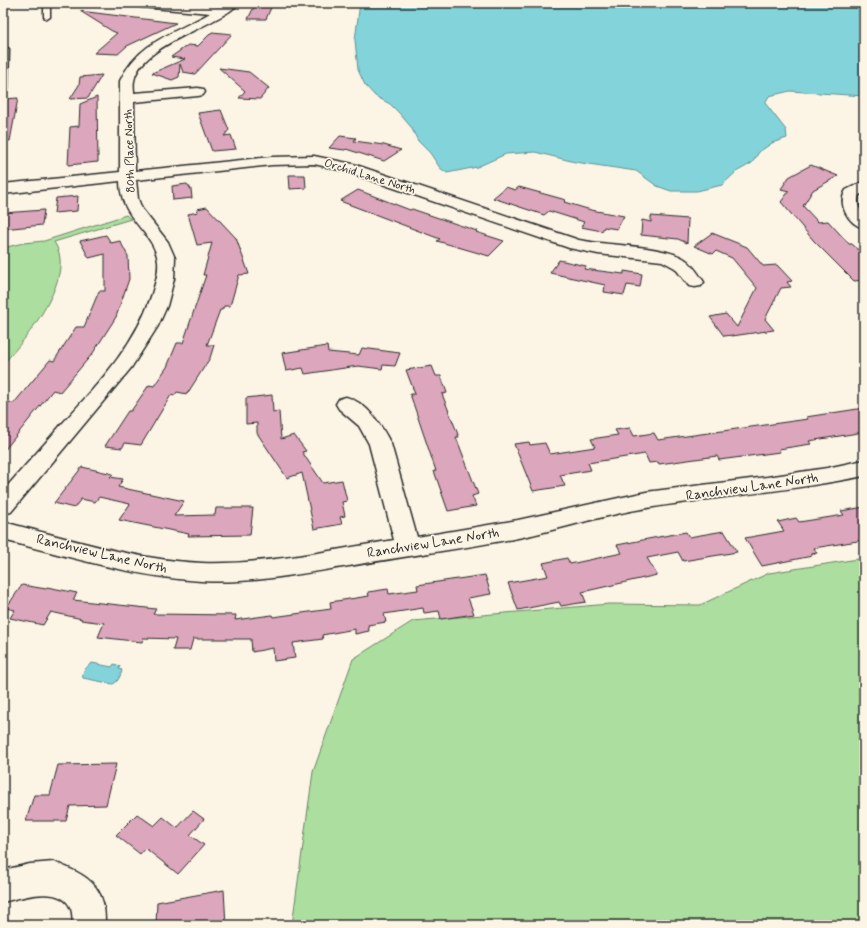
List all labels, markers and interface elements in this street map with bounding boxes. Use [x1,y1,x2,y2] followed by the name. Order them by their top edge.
[121,109,139,193] street label: 80th Place North
[322,155,417,198] street label: Orchid Lane North
[685,469,820,505] street label: Ranchview Lane North
[366,524,501,562] street label: Ranchview Lane North
[35,530,169,578] street label: Ranchview Lane North

